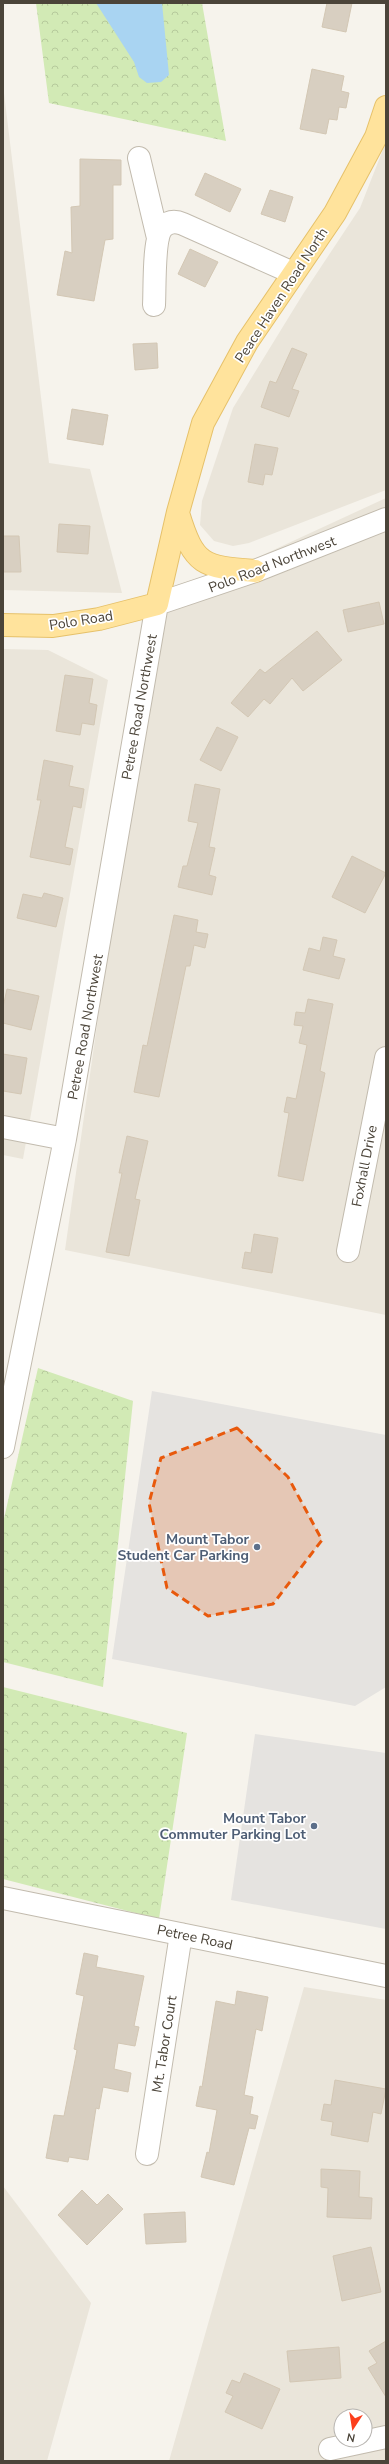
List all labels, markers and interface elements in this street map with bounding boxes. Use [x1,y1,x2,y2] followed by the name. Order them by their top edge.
[231,224,332,366] street label: Peace Haven Road North
[206,531,339,598] street label: Polo Road Northwest
[48,606,114,635] street label: Polo Road
[117,633,162,781] street label: Petree Road Northwest
[63,953,108,1101] street label: Petree Road Northwest
[347,1124,382,1209] street label: Foxhall Drive
[118,1530,250,1565] place label: Mount Tabor Student Car Parking
[252,1542,262,1552] marker: Mount Tabor Student Car Parking
[159,1809,307,1844] place label: Mount Tabor Commuter Parking Lot
[309,1821,319,1831] marker: Mount Tabor Commuter Parking Lot
[155,1920,234,1955] street label: Petree Road
[147,1994,182,2094] street label: Mt. Tabor Court
[333,2408,373,2448] north arrow
[345,2429,357,2445] text: N

